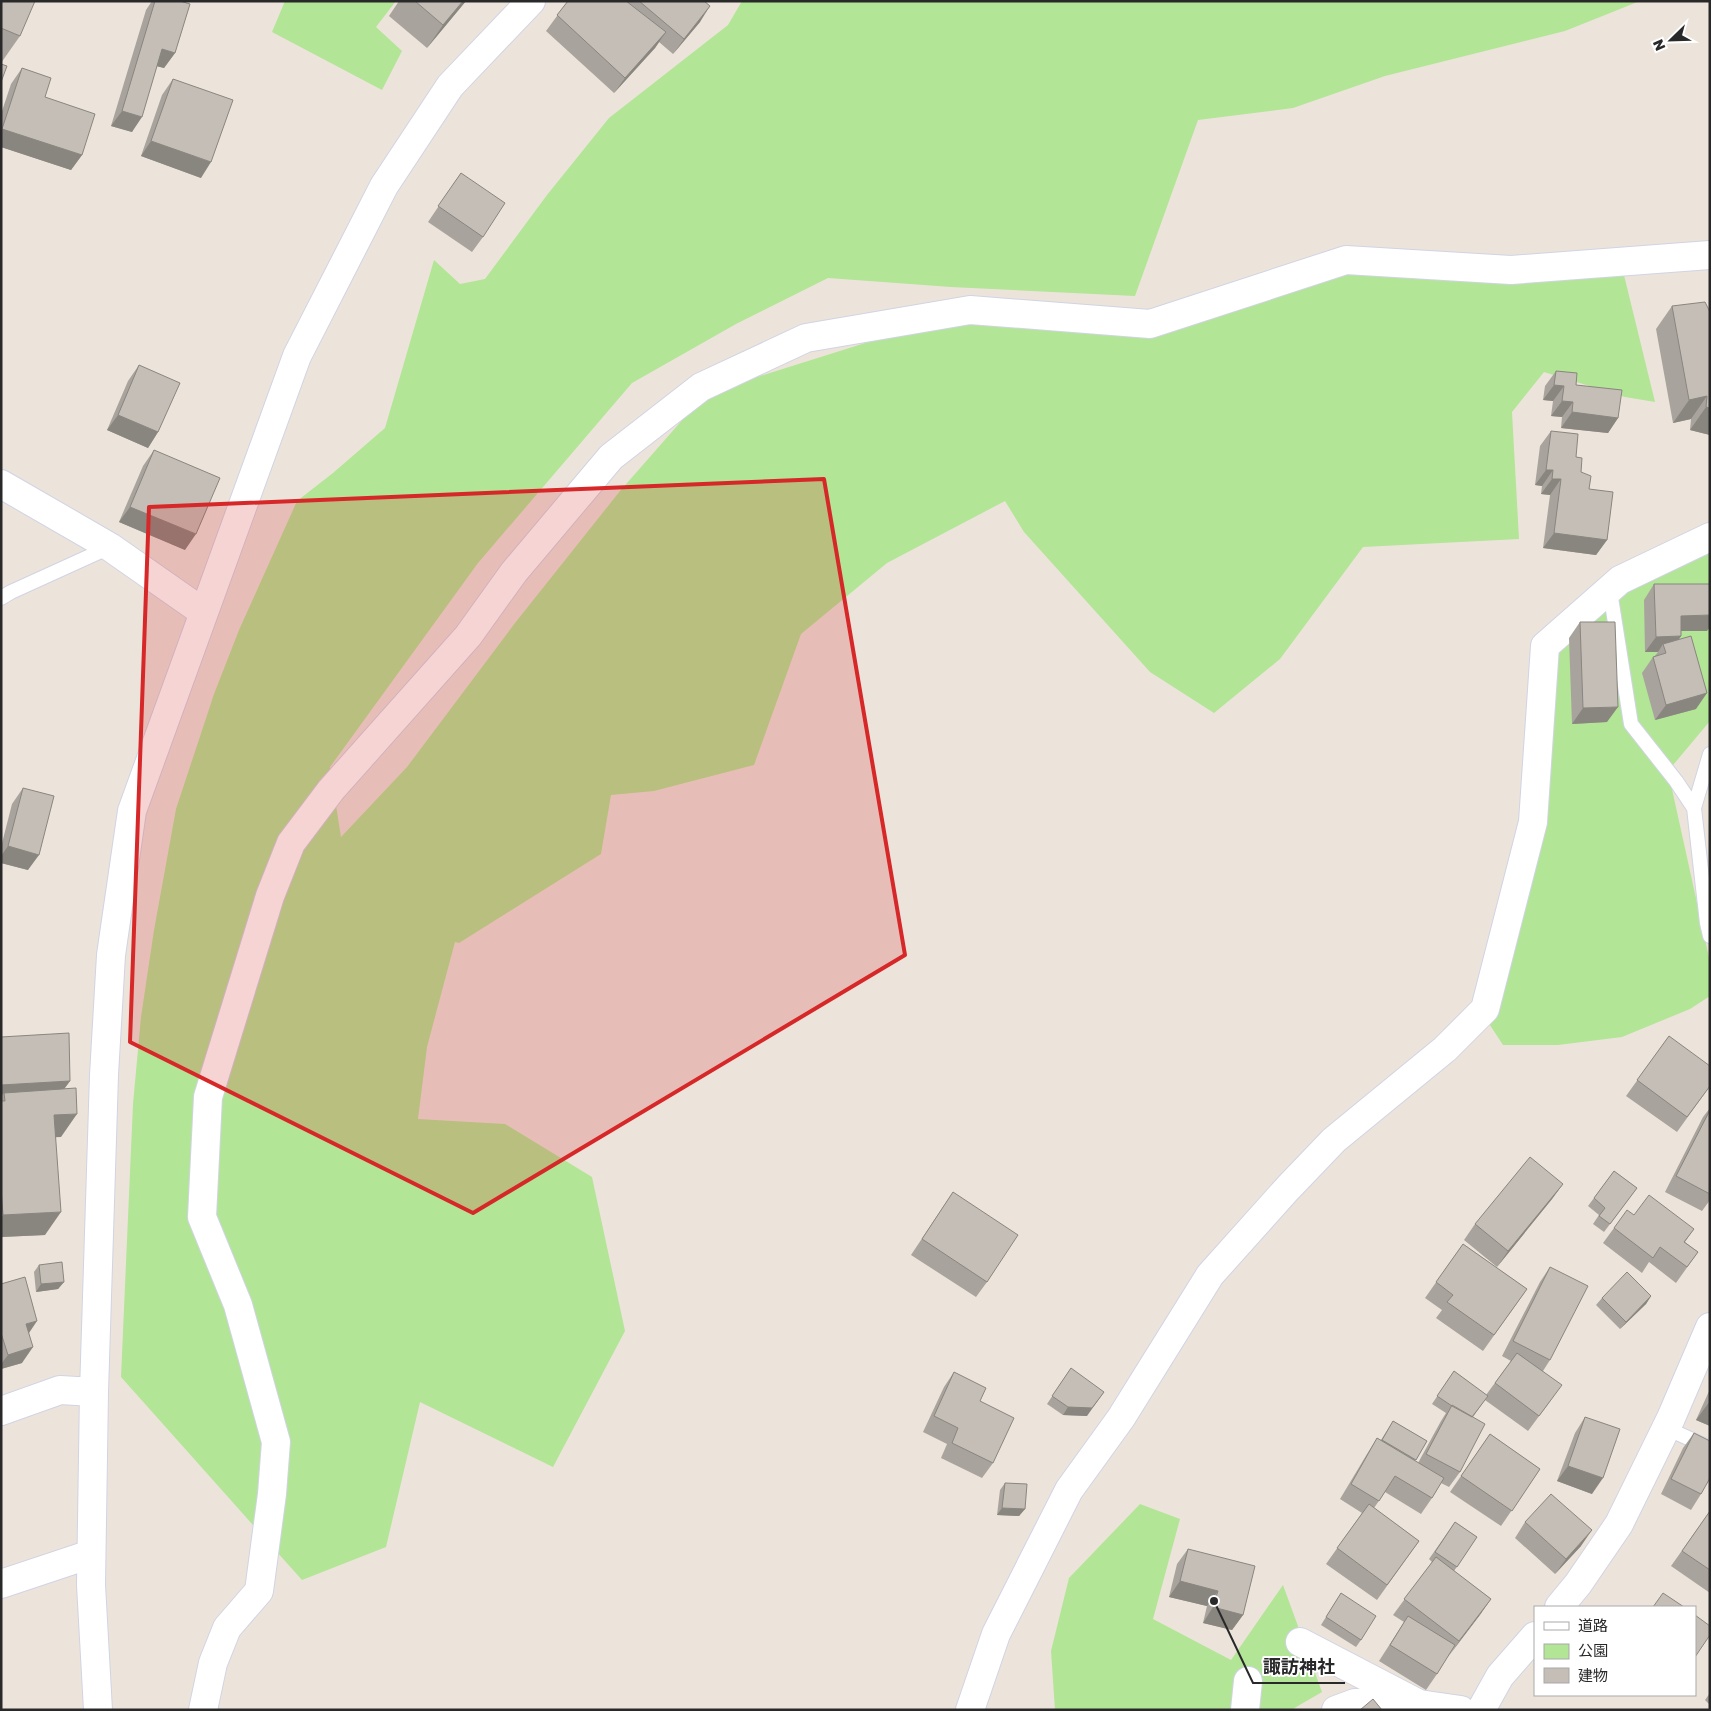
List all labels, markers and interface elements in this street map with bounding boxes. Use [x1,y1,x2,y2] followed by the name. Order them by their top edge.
[1646,15,1696,65] north arrow
[1649,37,1668,53] text: N
[1534,1606,1696,1696] legend
[1578,1616,1608,1634] text: 道路
[1578,1641,1608,1659] text: 公園
[1253,1650,1345,1683] callout: 諏訪神社
[1263,1655,1335,1677] text: 諏訪神社
[1578,1666,1608,1684] text: 建物

